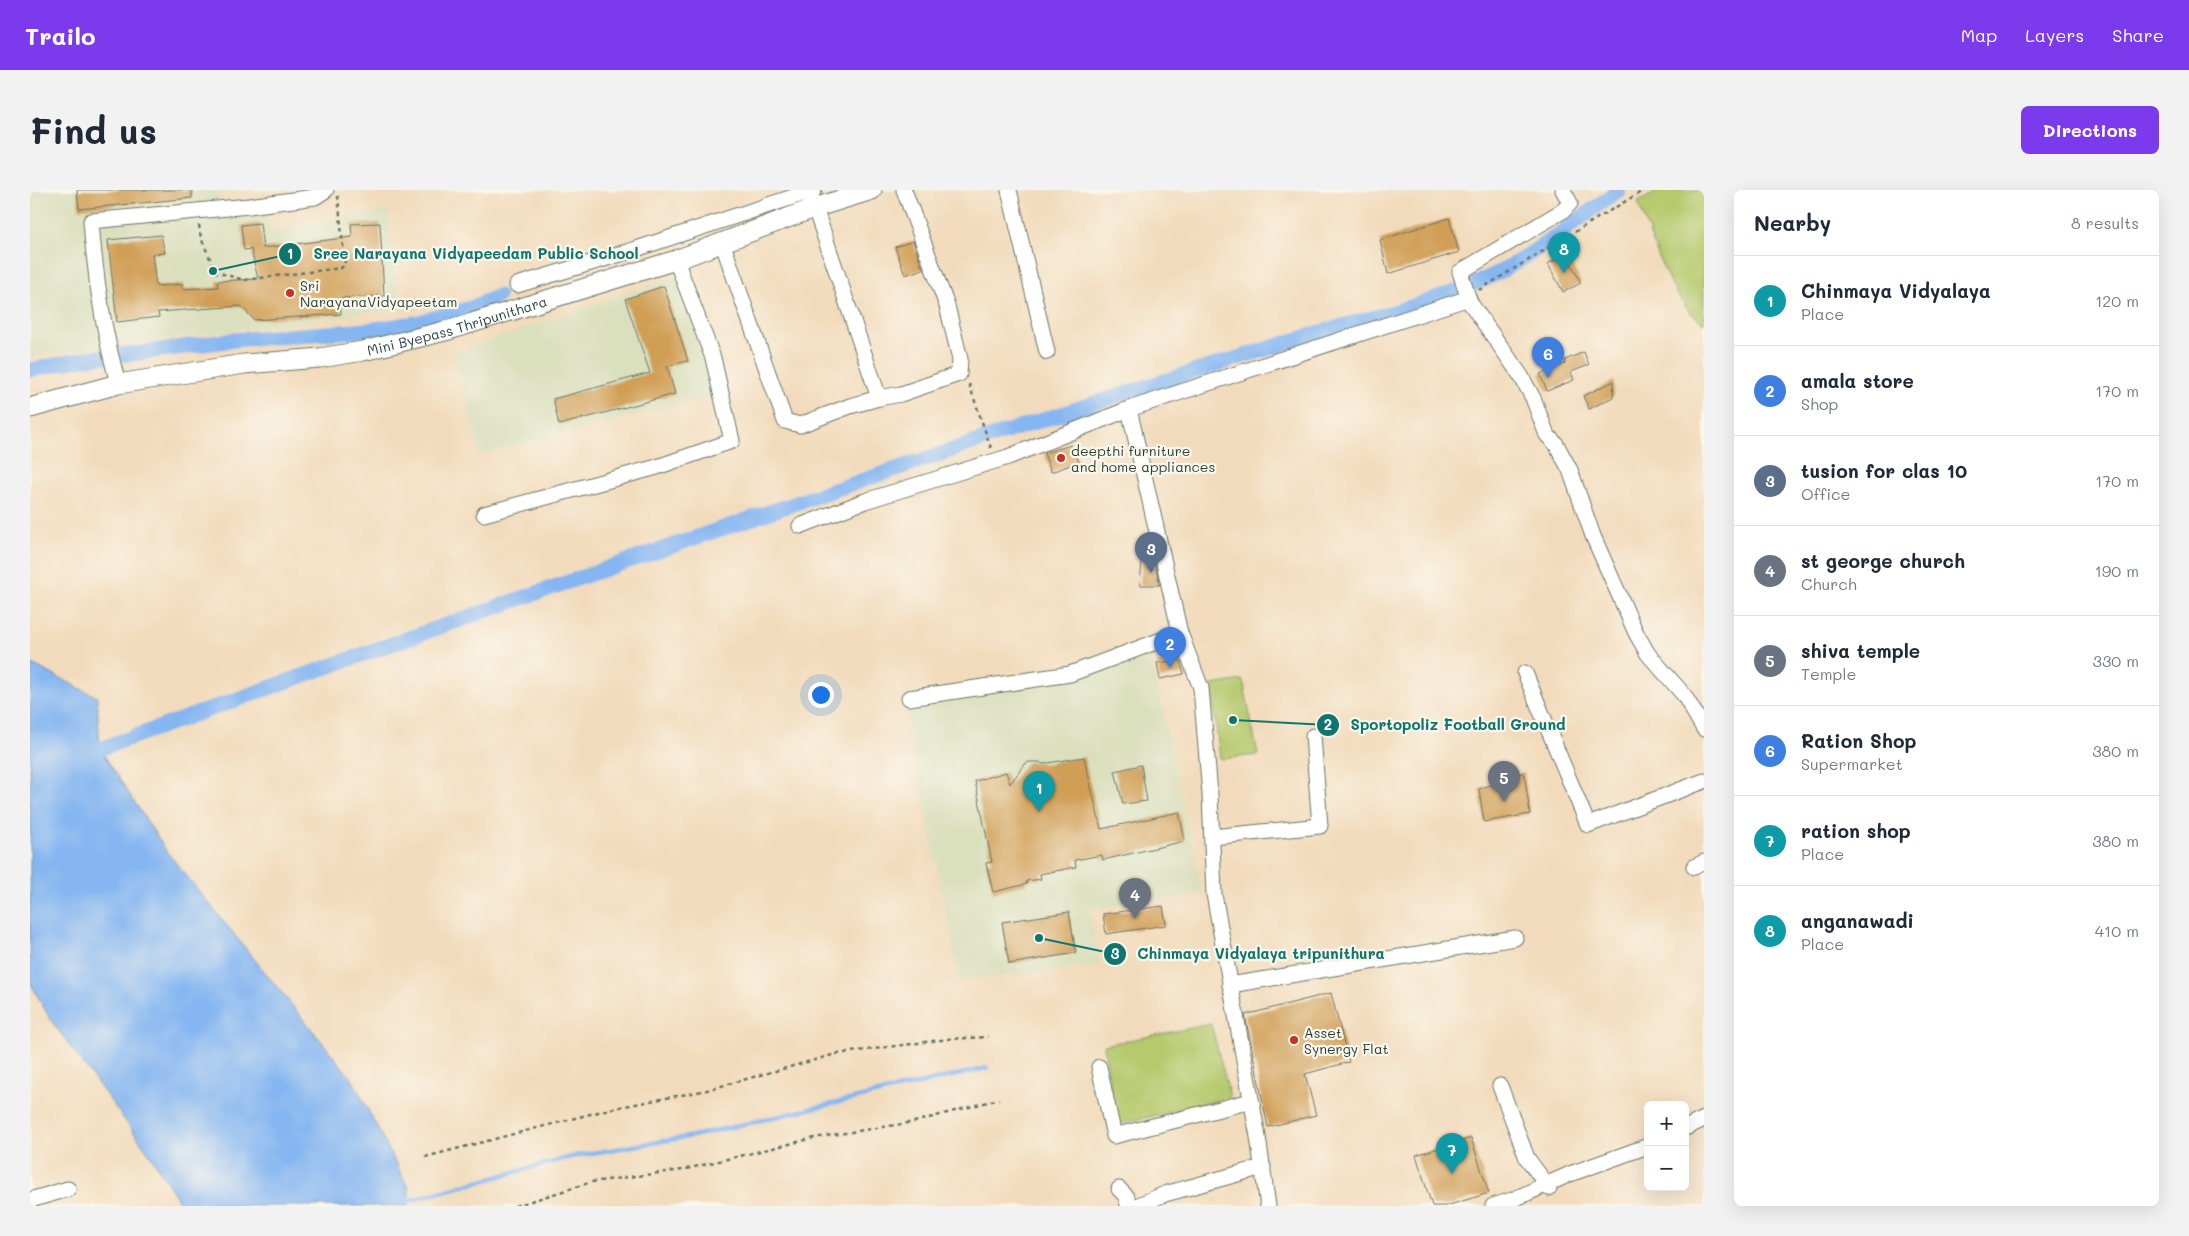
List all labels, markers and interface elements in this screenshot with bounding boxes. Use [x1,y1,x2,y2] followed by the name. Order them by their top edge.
[25,20,96,51] text: Trailo
[1961,23,1997,47] text: Map
[2025,23,2084,47] text: Layers
[2112,23,2164,47] text: Share
[2021,106,2159,154] button: Directions
[30,107,157,153] text: Find us
[1754,209,1831,236] text: Nearby
[2071,212,2139,233] text: 8 results
[1548,232,1580,273] pin: 8
[278,239,648,269] callout: Sree Narayana Vidyapeedam Public School
[287,243,293,263] text: 1
[313,243,639,263] text: Sree Narayana Vidyapeedam Public School
[300,276,458,311] place label: Sri NarayanaVidyapeetam
[1801,278,1991,303] text: Chinmaya Vidyalaya
[284,287,296,299] marker: Sri NarayanaVidyapeetam
[1766,290,1774,311] text: 1
[2095,290,2139,311] text: 120 m
[365,291,549,359] street label: Mini Byepass Thripunithara
[1801,303,1844,324] text: Place
[1532,337,1564,378] pin: 6
[1801,368,1914,393] text: amala store
[1766,380,1774,401] text: 2
[2095,380,2139,401] text: 170 m
[1801,393,1838,414] text: Shop
[1071,441,1215,476] place label: deepthi furniture and home appliances
[1055,452,1067,464] marker: deepthi furniture and home appliances
[1801,458,1967,483] text: tusion for clas 10
[1765,470,1775,491] text: 3
[2095,470,2139,491] text: 170 m
[1801,483,1850,504] text: Office
[1135,532,1167,573] pin: 3
[1801,548,1965,573] text: st george church
[1765,560,1775,581] text: 4
[2095,560,2139,581] text: 190 m
[1801,573,1857,594] text: Church
[1154,627,1186,668] pin: 2
[1801,638,1920,663] text: shiva temple
[1765,650,1775,671] text: 5
[2093,650,2139,671] text: 330 m
[1801,663,1856,684] text: Temple
[808,682,834,708] your location
[1316,710,1576,740] callout: Sportopoliz Football Ground
[1324,714,1332,734] text: 2
[1351,714,1566,734] text: Sportopoliz Football Ground
[1801,728,1916,753] text: Ration Shop
[1765,740,1775,761] text: 6
[2092,740,2139,761] text: 380 m
[1801,753,1903,774] text: Supermarket
[1488,761,1520,802] pin: 5
[1023,771,1055,812] pin: 1
[1801,818,1911,843] text: ration shop
[1766,830,1774,851] text: 7
[2092,830,2139,851] text: 380 m
[1801,843,1844,864] text: Place
[1119,878,1151,919] pin: 4
[1801,908,1914,933] text: anganawadi
[1765,920,1775,941] text: 8
[2095,920,2139,941] text: 410 m
[1801,933,1844,954] text: Place
[1102,939,1395,969] callout: Chinmaya Vidyalaya tripunithura
[1110,943,1120,963] text: 3
[1137,943,1385,963] text: Chinmaya Vidyalaya tripunithura
[1304,1023,1389,1058] place label: Asset Synergy Flat
[1288,1034,1300,1046] marker: Asset Synergy Flat
[1644,1101,1689,1191] map controls
[1644,1101,1689,1146] button: +
[1436,1133,1468,1174] pin: 7
[1644,1146,1689,1191] button: −

